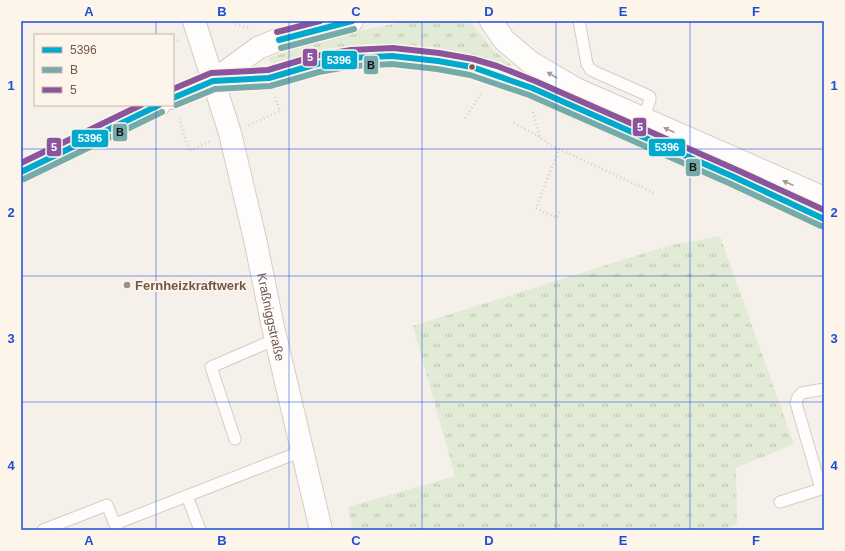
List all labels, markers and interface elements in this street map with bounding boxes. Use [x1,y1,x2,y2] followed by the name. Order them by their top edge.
[84,4,94,19] text: A
[217,4,227,19] text: B
[351,4,361,19] text: C
[484,4,494,19] text: D
[619,4,628,19] text: E
[752,4,760,19] text: F
[34,34,174,106] legend
[70,43,97,57] text: 5396
[302,48,318,67] line badge: 5
[321,50,358,70] line badge: 5396
[307,51,313,63] text: 5
[327,54,351,66] text: 5396
[363,55,379,75] line badge: B
[367,59,375,71] text: B
[467,62,477,72] unlabelled marker
[70,63,78,77] text: B
[546,71,558,78] one-way arrow
[7,78,15,93] text: 1
[830,78,838,93] text: 1
[70,83,77,97] text: 5
[632,117,647,137] line badge: 5
[637,121,643,133] text: 5
[112,123,128,142] line badge: B
[116,126,124,138] text: B
[664,127,675,133] one-way arrow
[71,129,109,148] line badge: 5396
[78,132,102,144] text: 5396
[46,137,62,157] line badge: 5
[648,138,686,157] line badge: 5396
[51,141,57,153] text: 5
[655,141,679,153] text: 5396
[685,158,701,177] line badge: B
[689,161,697,173] text: B
[782,179,794,185] one-way arrow
[7,205,15,220] text: 2
[830,205,838,220] text: 2
[255,271,288,362] street label: Kraßniggstraße
[135,278,247,293] place label: Fernheizkraftwerk
[122,280,132,290] marker: Fernheizkraftwerk
[7,331,15,346] text: 3
[830,331,838,346] text: 3
[7,458,15,473] text: 4
[830,458,838,473] text: 4
[84,533,94,548] text: A
[217,533,227,548] text: B
[351,533,361,548] text: C
[484,533,494,548] text: D
[619,533,628,548] text: E
[752,533,760,548] text: F

